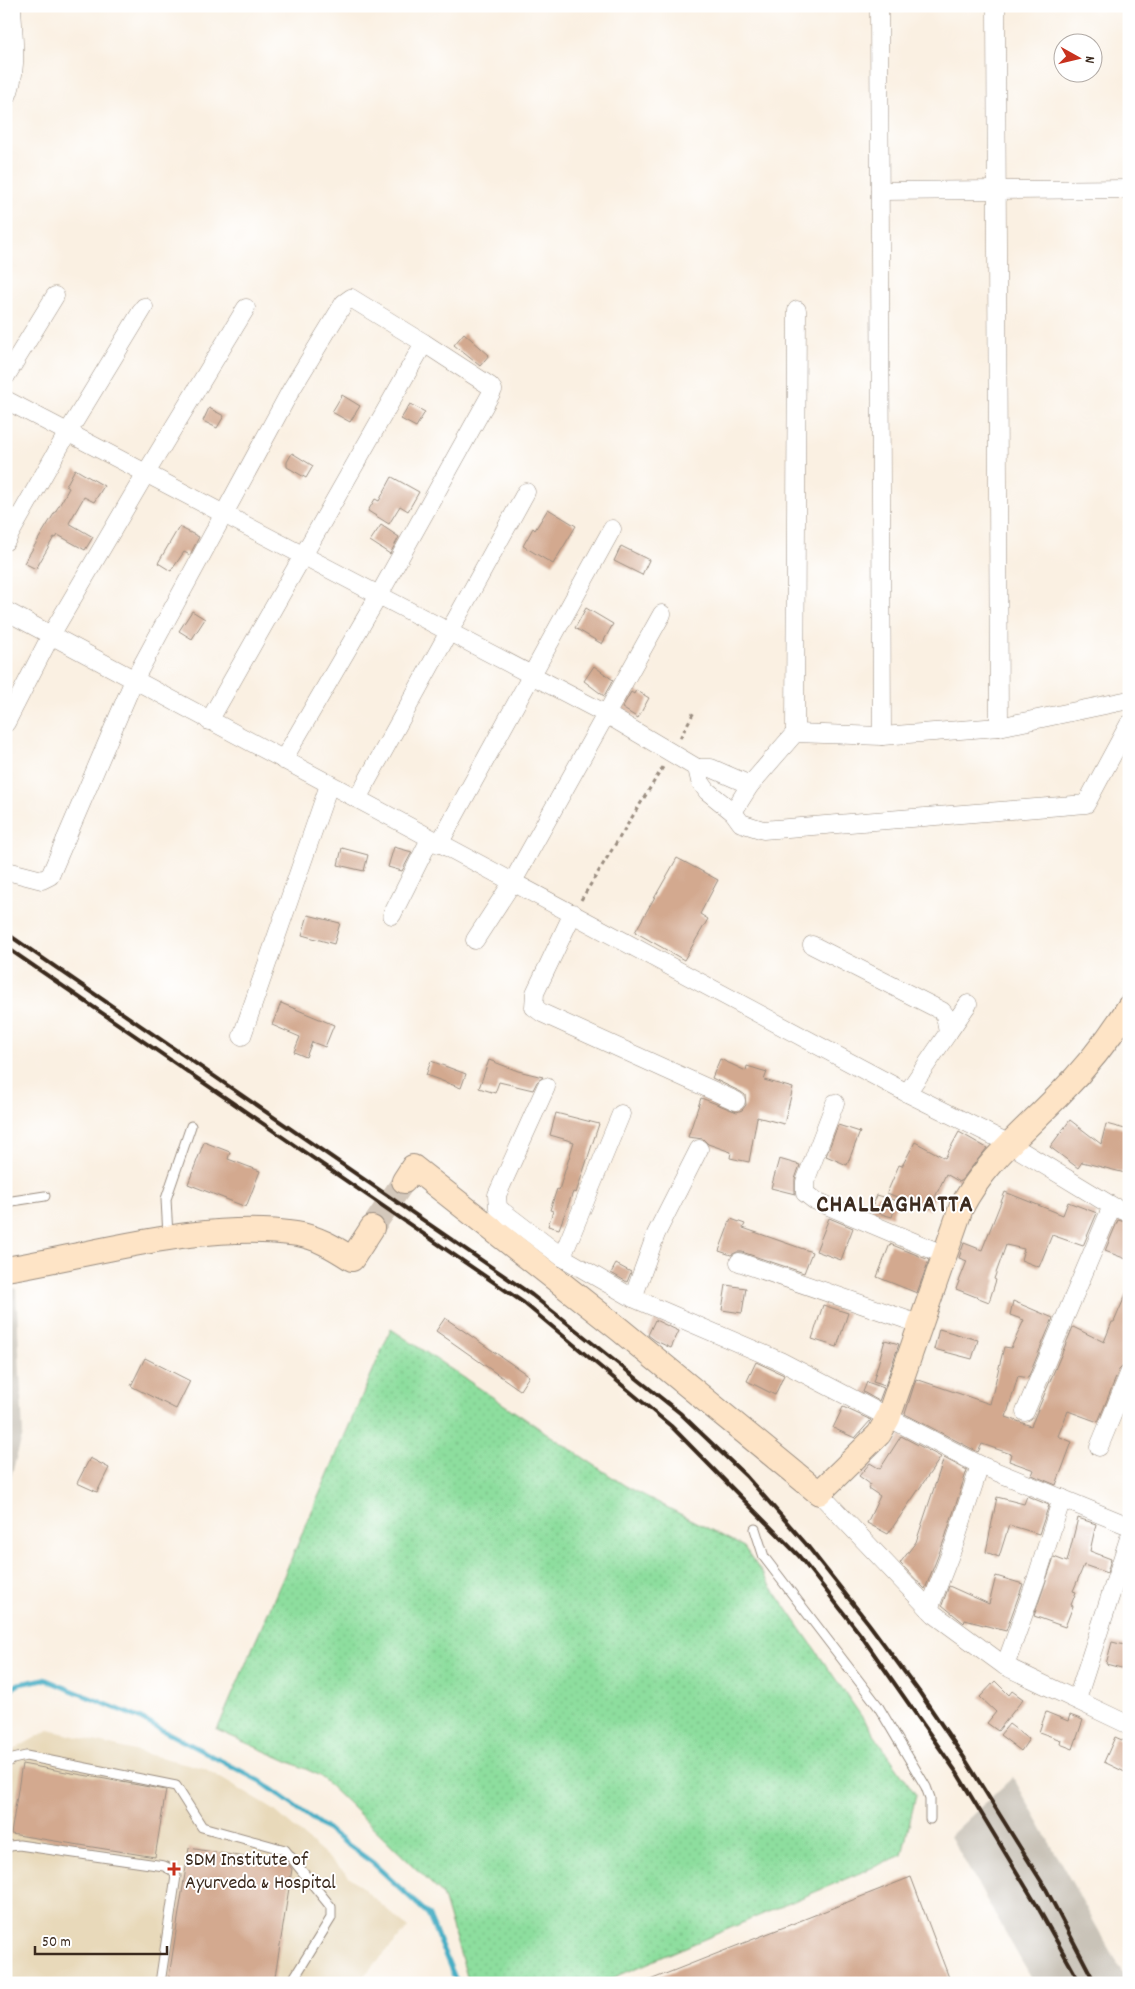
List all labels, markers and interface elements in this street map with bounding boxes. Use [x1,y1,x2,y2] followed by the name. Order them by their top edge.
[1052,32,1102,82] north arrow
[1078,55,1099,64] text: N
[816,1188,974,1224] district label: CHALLAGHATTA
[185,1847,336,1898] place label: SDM Institute of Ayurveda & Hospital
[167,1862,181,1876] marker: SDM Institute of Ayurveda & Hospital
[35,1924,168,1956] scale bar
[42,1932,71,1954] text: 50 m

